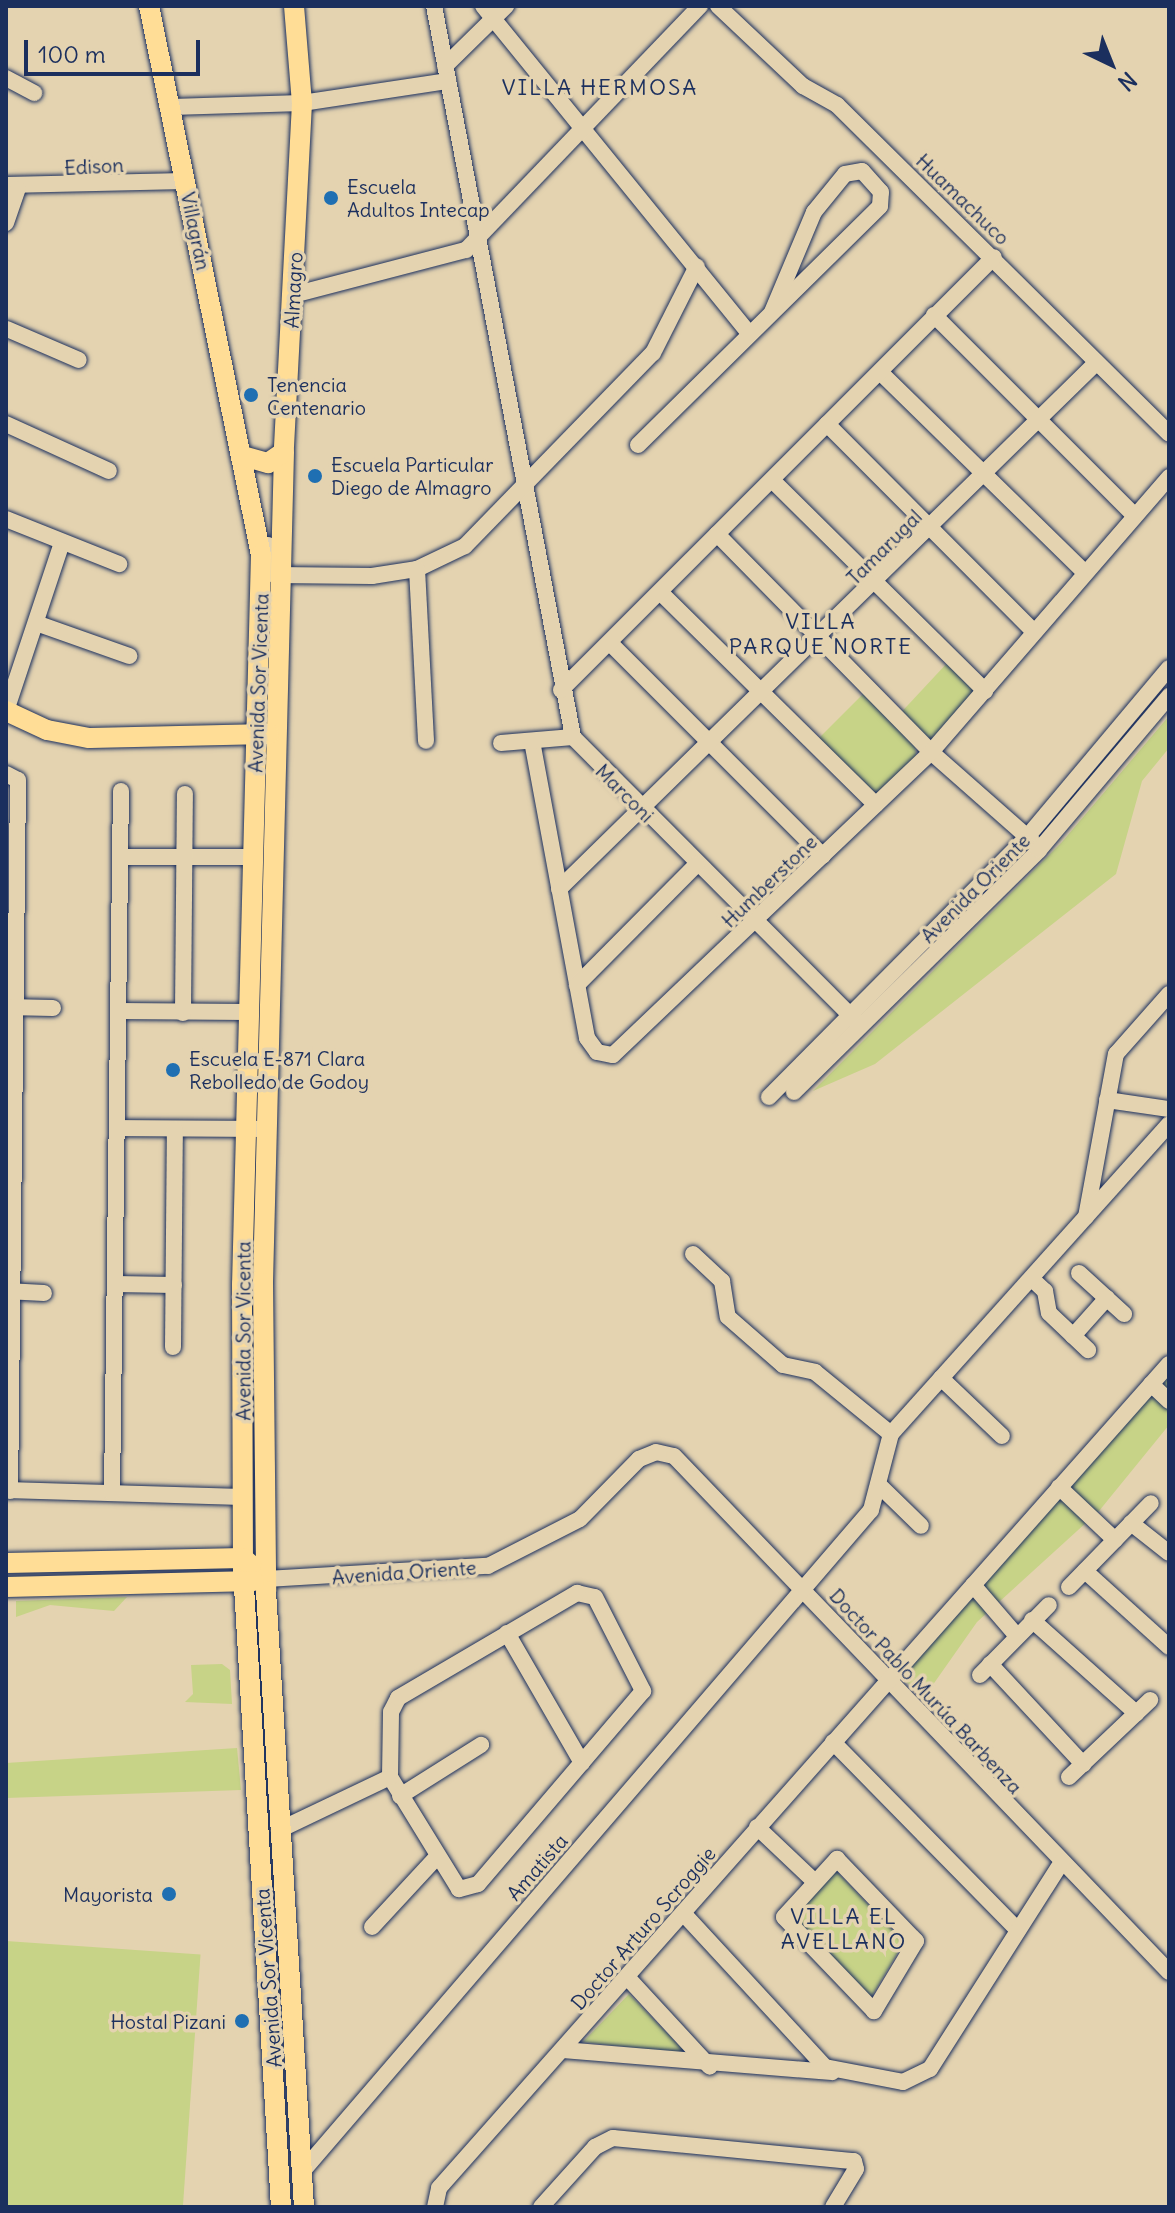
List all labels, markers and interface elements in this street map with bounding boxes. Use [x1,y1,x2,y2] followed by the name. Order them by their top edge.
[28,24,204,74] scale bar
[1071,24,1151,104] north arrow
[38,39,106,69] text: 100 m
[1112,66,1142,97] text: N
[502,75,698,101] district label: VILLA HERMOSA
[911,148,1015,250] street label: Huamachuco
[64,152,124,180] street label: Edison
[347,174,490,221] place label: Escuela Adultos Intecap
[322,189,340,207] marker: Escuela Adultos Intecap
[176,190,216,272] street label: Villagrán
[279,251,307,329] street label: Almagro
[267,372,366,419] place label: Tenencia Centenario
[242,386,260,404] marker: Tenencia Centenario
[331,452,493,499] place label: Escuela Particular Diego de Almagro
[306,467,324,485] marker: Escuela Particular Diego de Almagro
[841,504,927,590] street label: Tamarugal
[243,593,273,773] street label: Avenida Sor Vicenta
[729,608,913,660] district label: VILLA PARQUE NORTE
[591,759,659,827] street label: Marconi
[915,828,1035,948] street label: Avenida Oriente
[716,830,822,932] street label: Humberstone
[189,1046,369,1093] place label: Escuela E-871 Clara Rebolledo de Godoy
[164,1061,182,1079] marker: Escuela E-871 Clara Rebolledo de Godoy
[231,1241,255,1421] street label: Avenida Sor Vicenta
[331,1555,477,1589] street label: Avenida Oriente
[825,1583,1027,1799] street label: Doctor Pablo Murúa Barbenza
[502,1829,572,1905] street label: Amatista
[566,1842,720,2014] street label: Doctor Arturo Scroggie
[63,1882,153,1906] place label: Mayorista
[160,1885,178,1903] marker: Mayorista
[250,1888,286,2068] street label: Avenida Sor Vicenta
[781,1903,907,1954] district label: VILLA EL AVELLANO
[111,2009,226,2033] place label: Hostal Pizani
[233,2012,251,2030] marker: Hostal Pizani

